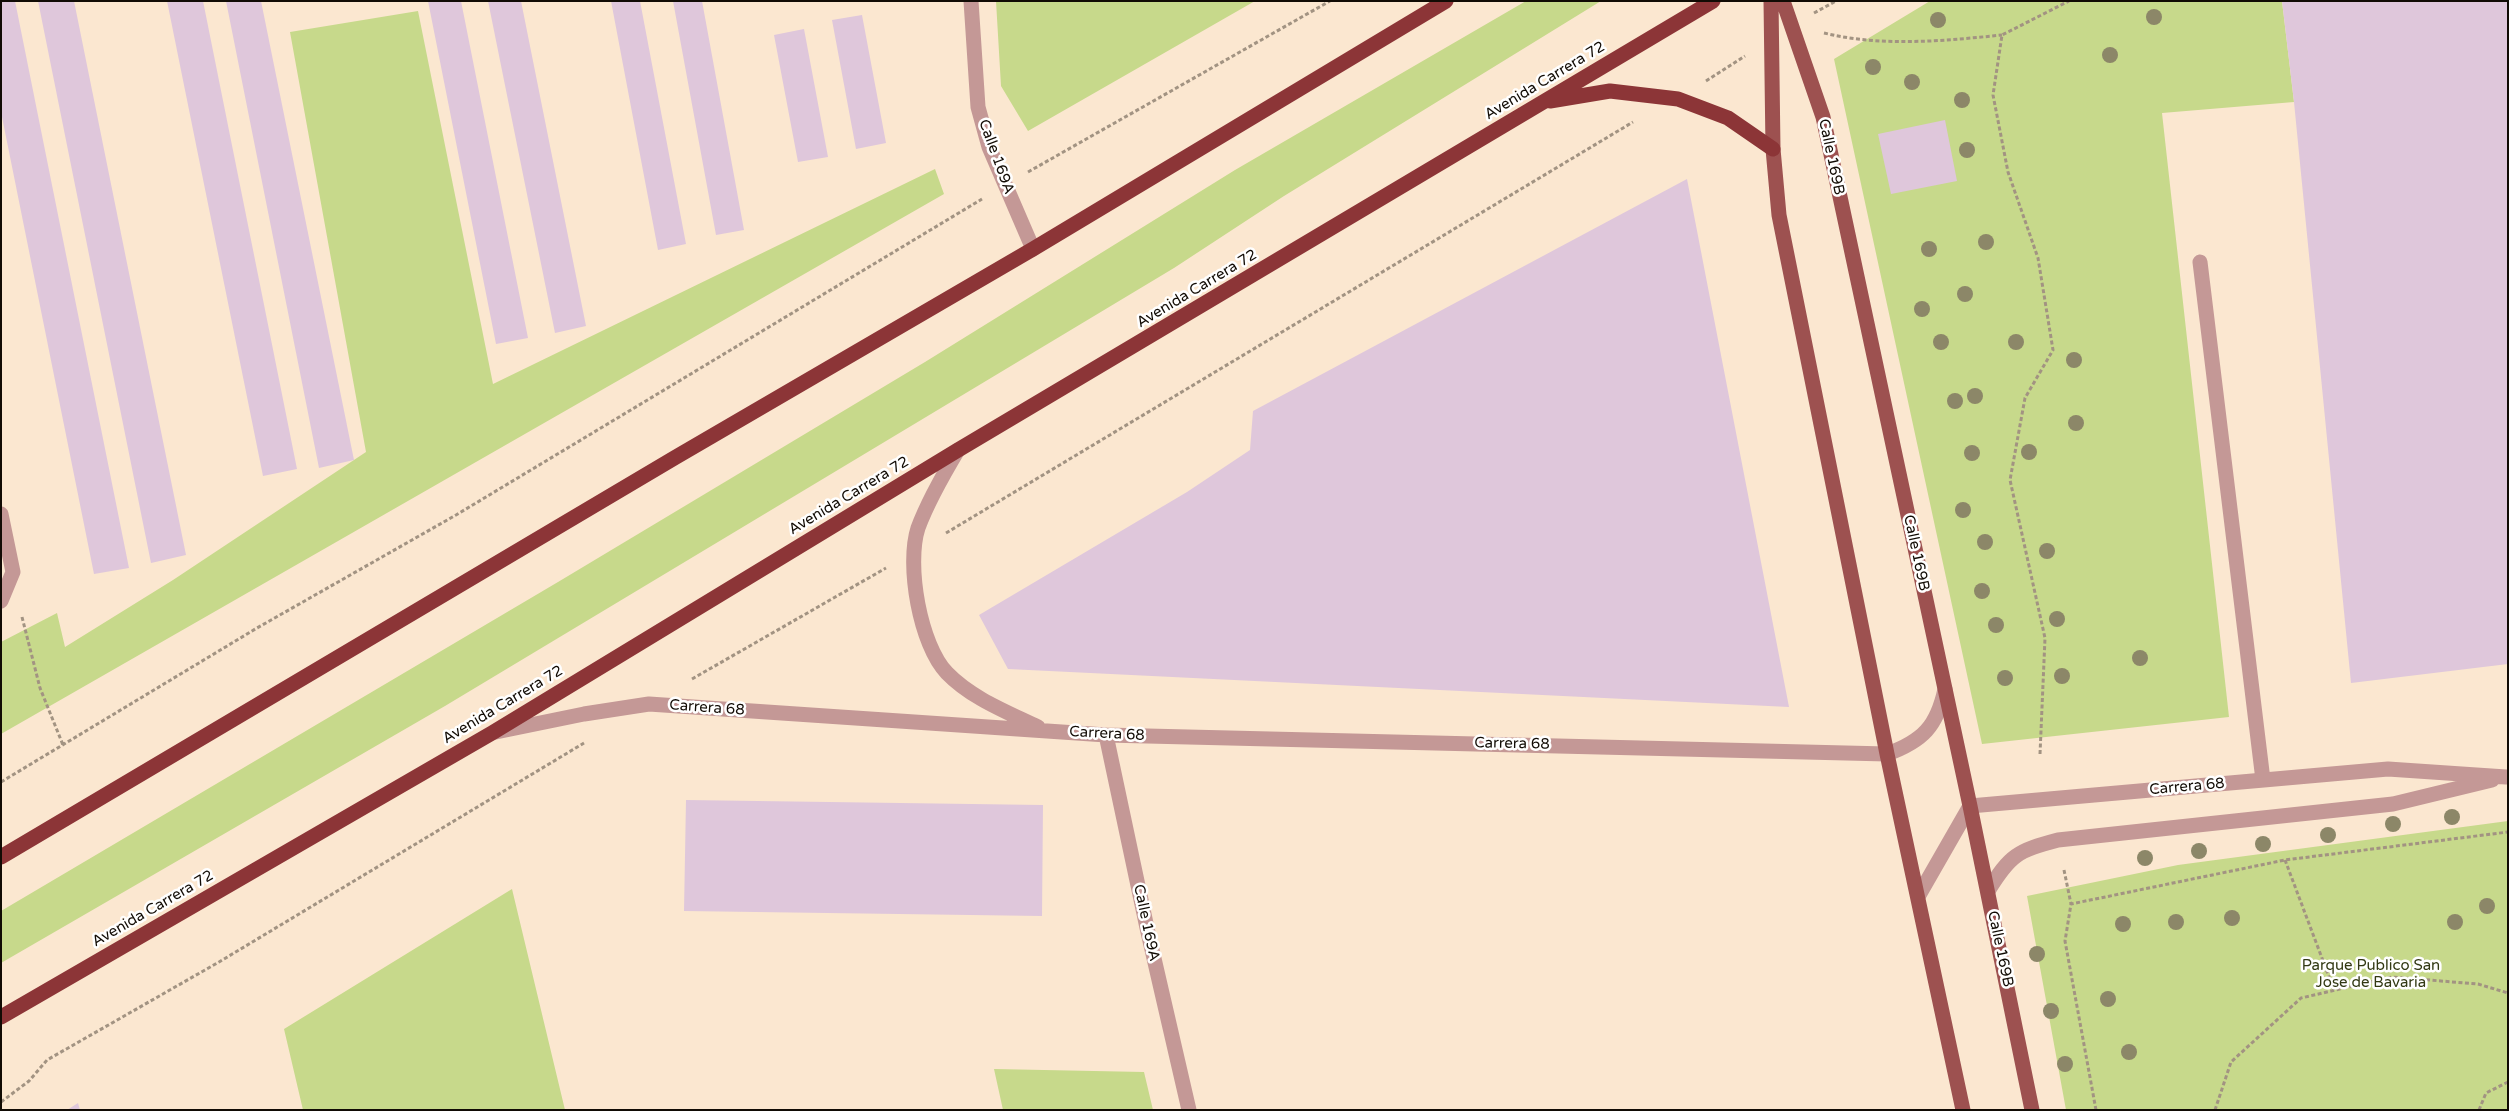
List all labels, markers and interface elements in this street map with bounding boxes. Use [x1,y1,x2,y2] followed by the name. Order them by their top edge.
[1482,38,1608,124] street label: Avenida Carrera 72
[974,117,1018,197] street label: Calle 169A
[1814,117,1848,197] street label: Calle 169B
[1134,246,1260,332] street label: Avenida Carrera 72
[786,453,912,539] street label: Avenida Carrera 72
[1899,513,1933,593] street label: Calle 169B
[440,662,566,748] street label: Avenida Carrera 72
[669,696,745,720] street label: Carrera 68
[1069,723,1145,745] street label: Carrera 68
[1474,734,1550,754] street label: Carrera 68
[2149,775,2225,799] street label: Carrera 68
[89,867,217,951] street label: Avenida Carrera 72
[1129,883,1163,963] street label: Calle 169A
[1983,909,2017,989] street label: Calle 169B
[2302,957,2440,992] park label: Parque Publico San Jose de Bavaria

